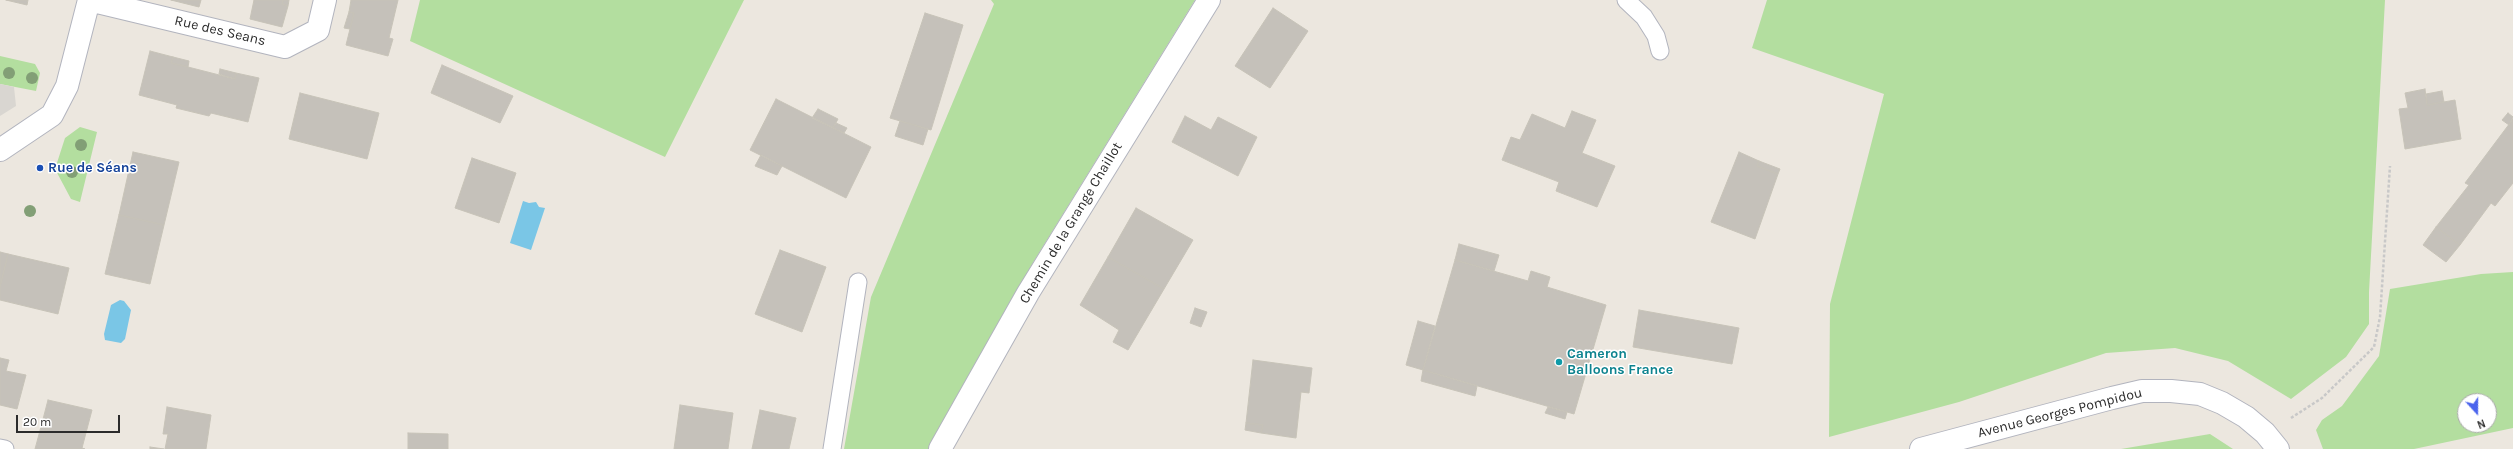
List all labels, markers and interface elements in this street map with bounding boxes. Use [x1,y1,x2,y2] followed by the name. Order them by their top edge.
[173,12,267,50] street label: Rue des Seans
[1016,139,1126,307] street label: Chemin de la Grange Chaillot
[48,160,137,176] place label: Rue de Séans
[35,163,45,173] marker: Rue de Séans
[1567,346,1673,378] place label: Cameron Balloons France
[1554,357,1564,367] marker: Cameron Balloons France
[1976,384,2144,442] street label: Avenue Georges Pompidou
[2457,393,2497,433] north arrow
[18,407,122,433] scale bar
[23,415,51,429] text: 20 m
[2475,416,2487,431] text: N

